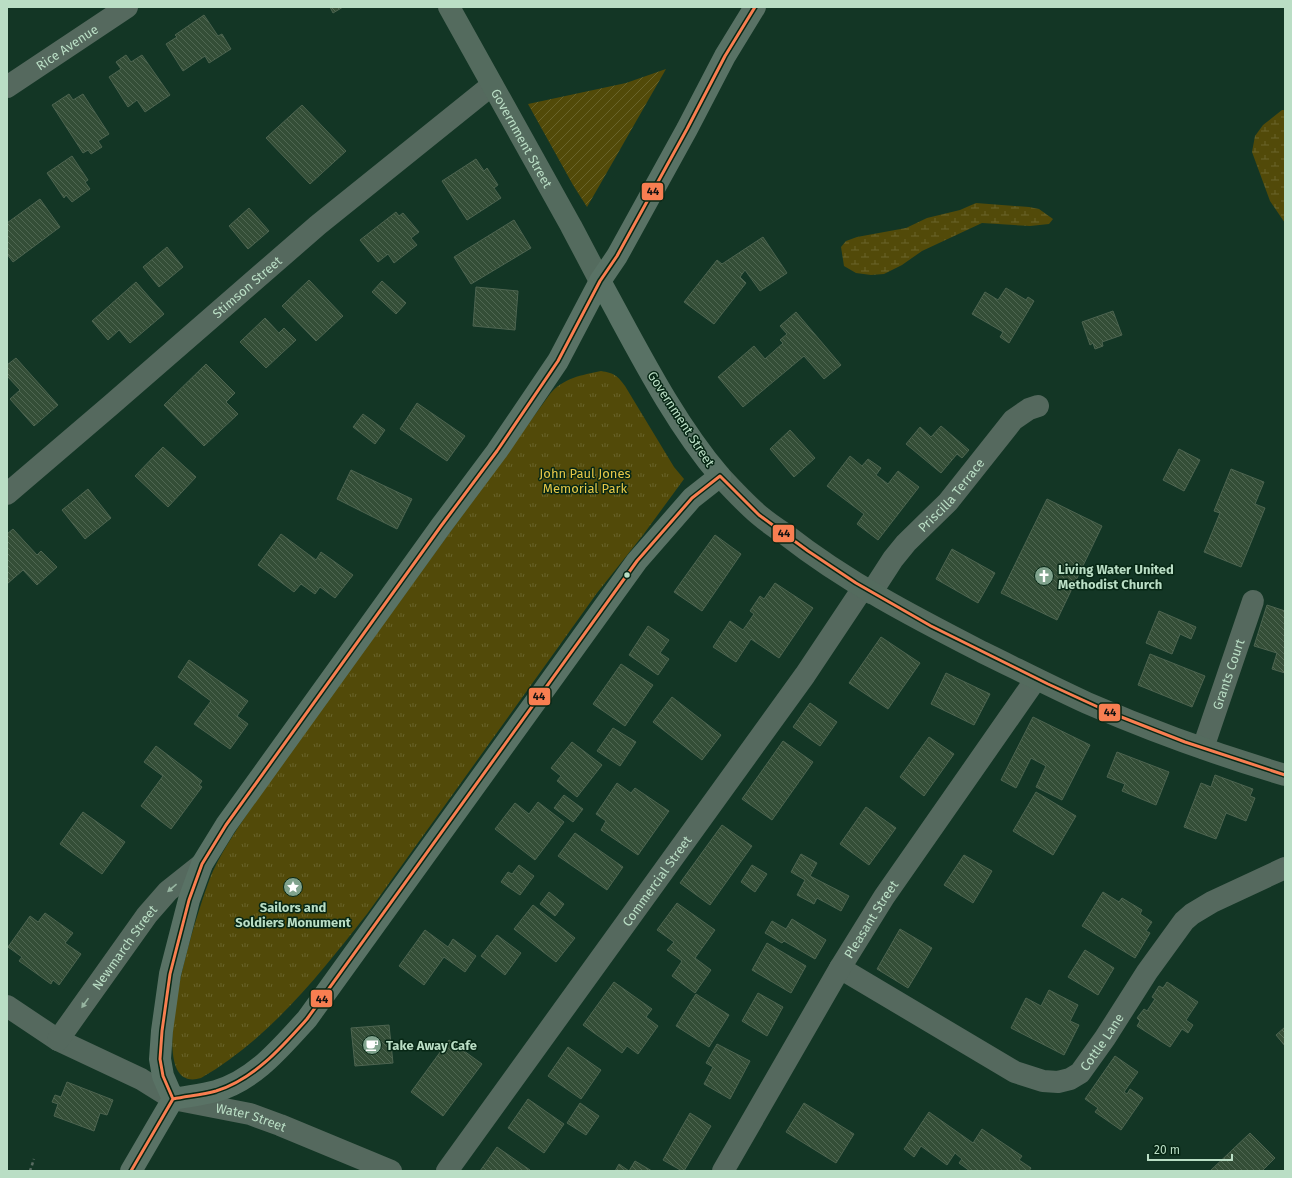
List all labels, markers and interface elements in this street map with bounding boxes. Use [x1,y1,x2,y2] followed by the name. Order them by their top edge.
[33,21,101,73] street label: Rice Avenue
[488,86,556,191] street label: Government Street
[641,182,664,201] line badge: 44
[647,185,659,198] text: 44
[209,253,285,321] street label: Stimson Street
[644,368,718,470] street label: Government Street
[915,455,987,535] street label: Priscilla Terrace
[539,466,631,496] park label: John Paul Jones Memorial Park
[772,524,795,543] line badge: 44
[778,527,790,540] text: 44
[1058,562,1174,592] place label: Living Water United Methodist Church
[1033,565,1055,587] church icon: Living Water United Methodist Church
[622,570,632,580] unlabelled marker
[1209,637,1247,711] street label: Grants Court
[528,687,551,706] line badge: 44
[533,690,545,703] text: 44
[1098,703,1121,722] line badge: 44
[1104,706,1116,719] text: 44
[619,832,694,929] street label: Commercial Street
[282,876,304,898] place icon: Sailors and Soldiers Monument
[841,877,901,961] street label: Pleasant Street
[166,884,177,893] one-way arrow
[235,900,352,930] place label: Sailors and Soldiers Monument
[89,902,160,993] street label: Newmarch Street
[310,989,333,1008] line badge: 44
[316,993,328,1006] text: 44
[81,997,89,1008] one-way arrow
[1077,1010,1126,1073] street label: Cottle Lane
[361,1034,383,1056] cafe icon: Take Away Cafe
[386,1038,477,1053] place label: Take Away Cafe
[215,1100,289,1134] street label: Water Street
[1148,1136,1232,1162] scale bar
[1154,1143,1180,1157] text: 20 m

